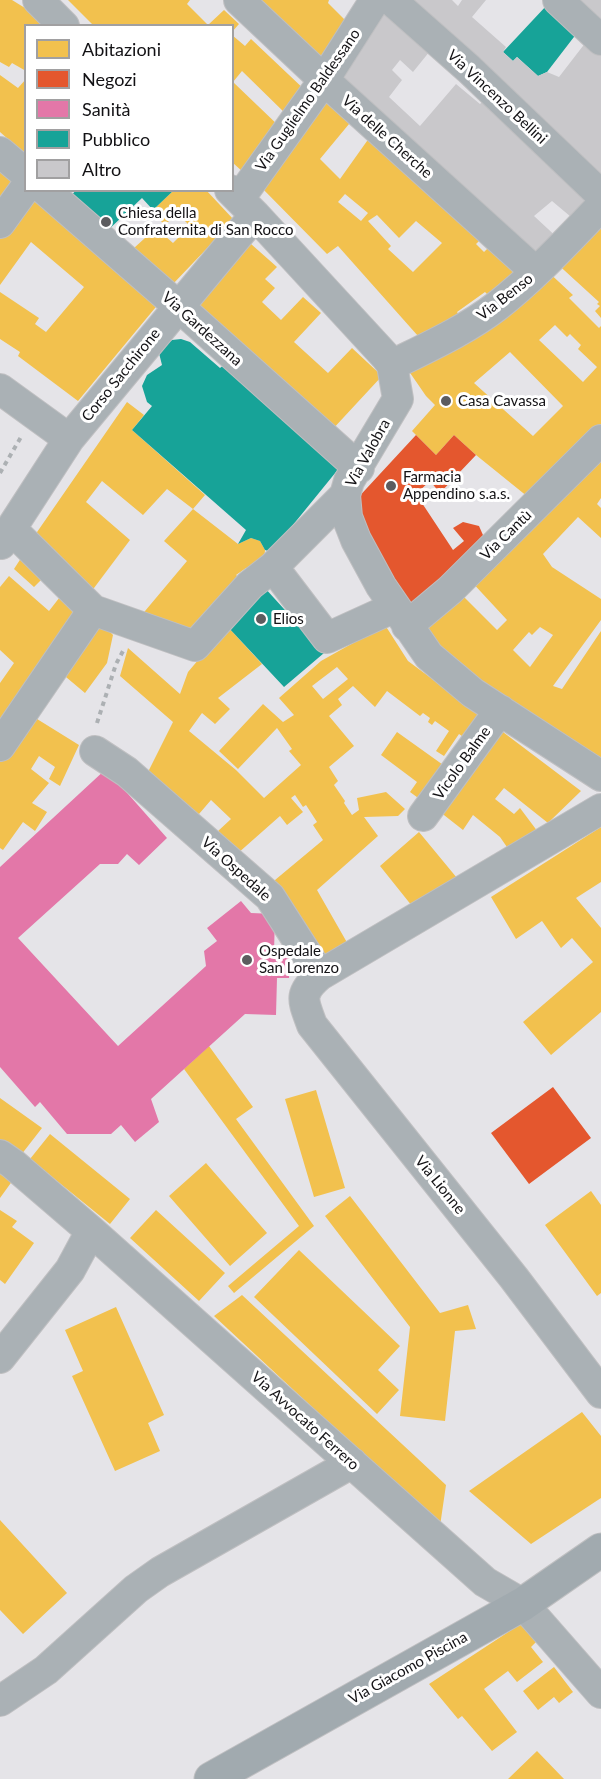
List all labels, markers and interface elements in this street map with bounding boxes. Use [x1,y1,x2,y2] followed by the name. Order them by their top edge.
[24,24,234,192] legend
[252,25,364,175] street label: Via Guglielmo Baldessano
[82,38,161,60] text: Abitazioni
[443,46,551,148] street label: Via Vincenzo Bellini
[82,68,137,90] text: Negozi
[338,92,436,182] street label: Via delle Cherche
[82,98,130,120] text: Sanità
[82,128,150,150] text: Pubblico
[82,158,121,180] text: Altro
[118,204,293,239] place label: Chiesa della Confraternita di San Rocco
[99,215,113,229] marker: Chiesa della Confraternita di San Rocco
[473,270,537,324] street label: Via Benso
[158,288,246,370] street label: Via Gardezzana
[78,325,164,425] street label: Corso Sacchirone
[458,392,546,410] place label: Casa Cavassa
[439,394,453,408] marker: Casa Cavassa
[342,416,394,490] street label: Via Valobra
[403,468,510,503] place label: Farmacia Appendino s.a.s.
[384,479,398,493] marker: Farmacia Appendino s.a.s.
[477,506,535,564] street label: Via Cantù
[273,610,304,628] place label: Elios
[254,612,268,626] marker: Elios
[429,723,495,803] street label: Vicolo Balme
[198,833,274,905] street label: Via Ospedale
[259,942,339,977] place label: Ospedale San Lorenzo
[240,953,254,967] marker: Ospedale San Lorenzo
[411,1152,469,1218] street label: Via Lionne
[248,1368,362,1474] street label: Via Avvocato Ferrero
[346,1628,470,1708] street label: Via Giacomo Piscina

